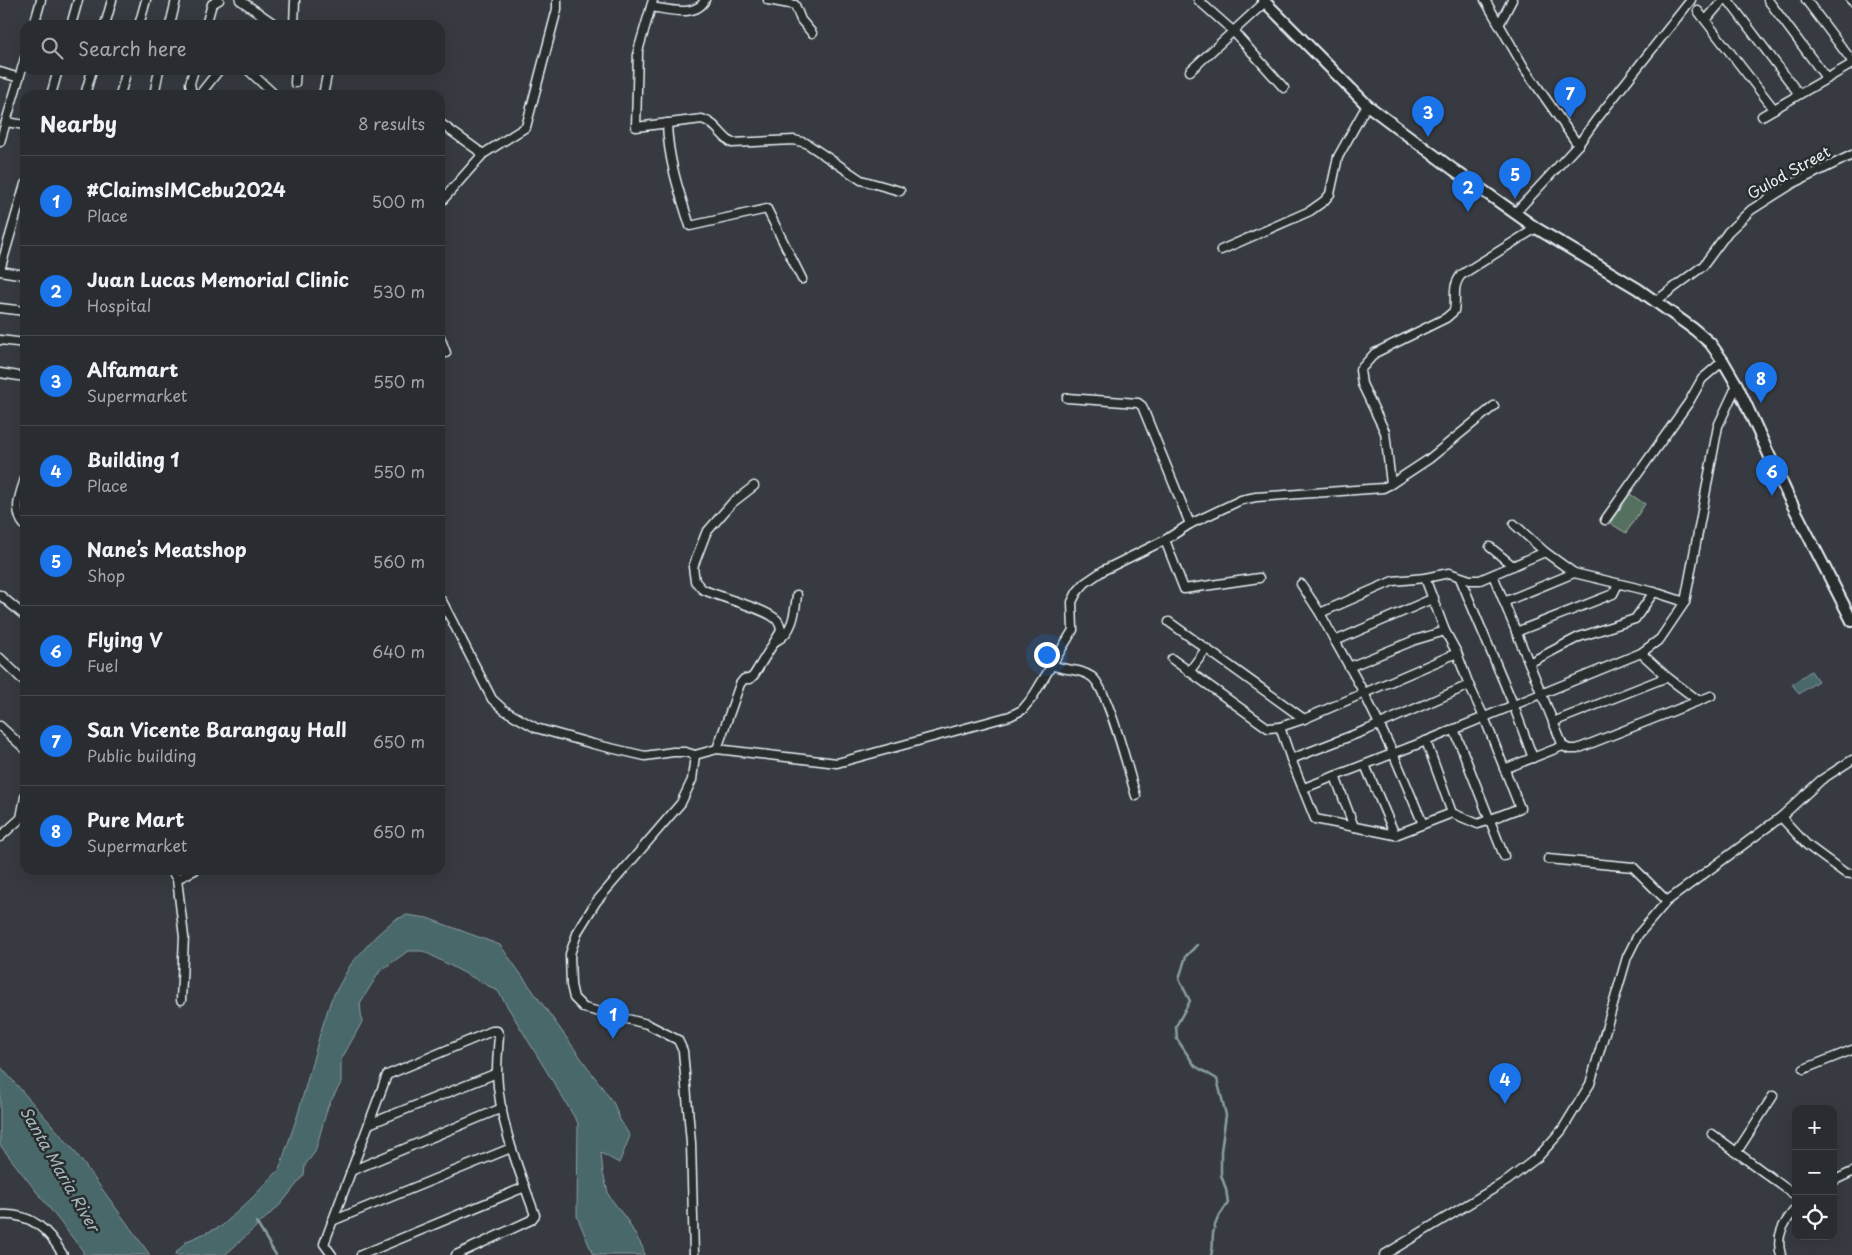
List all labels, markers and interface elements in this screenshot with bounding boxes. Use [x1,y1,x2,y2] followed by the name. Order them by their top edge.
[20,20,445,75] search box
[38,34,66,62] icon: search
[78,34,187,62] text: Search here
[1554,77,1586,118] pin: 7
[1412,96,1444,137] pin: 3
[40,107,117,139] text: Nearby
[358,111,425,135] text: 8 results
[1743,139,1834,204] street label: Gulod Street
[1499,158,1531,199] pin: 5
[1452,171,1484,212] pin: 2
[87,175,286,203] text: #ClaimsIMCebu2024
[52,189,60,213] text: 1
[372,189,425,213] text: 500 m
[87,203,128,227] text: Place
[87,265,349,293] text: Juan Lucas Memorial Clinic
[50,279,62,303] text: 2
[372,279,425,303] text: 530 m
[87,293,151,317] text: Hospital
[87,355,179,383] text: Alfamart
[1745,362,1777,403] pin: 8
[51,369,61,393] text: 3
[373,369,425,393] text: 550 m
[87,383,187,407] text: Supermarket
[87,445,179,473] text: Building 1
[1756,455,1788,496] pin: 6
[51,459,61,483] text: 4
[373,459,425,483] text: 550 m
[87,473,128,497] text: Place
[87,535,247,563] text: Nane’s Meatshop
[51,549,61,573] text: 5
[373,549,425,573] text: 560 m
[87,563,125,587] text: Shop
[87,625,162,653] text: Flying V
[50,639,62,663] text: 6
[372,639,425,663] text: 640 m
[1034,642,1060,668] your location
[87,653,118,677] text: Fuel
[87,715,346,743] text: San Vicente Barangay Hall
[51,729,61,753] text: 7
[373,729,425,753] text: 650 m
[87,743,197,767] text: Public building
[87,805,184,833] text: Pure Mart
[51,819,61,843] text: 8
[373,819,425,843] text: 650 m
[87,833,187,857] text: Supermarket
[597,998,629,1039] pin: 1
[1489,1063,1521,1104] pin: 4
[15,1101,108,1238] water label: Santa Maria River
[1792,1105,1837,1240] map controls
[1792,1105,1837,1150] button: +
[1792,1150,1837,1195] button: −
[1792,1195,1837,1240] button: locate

